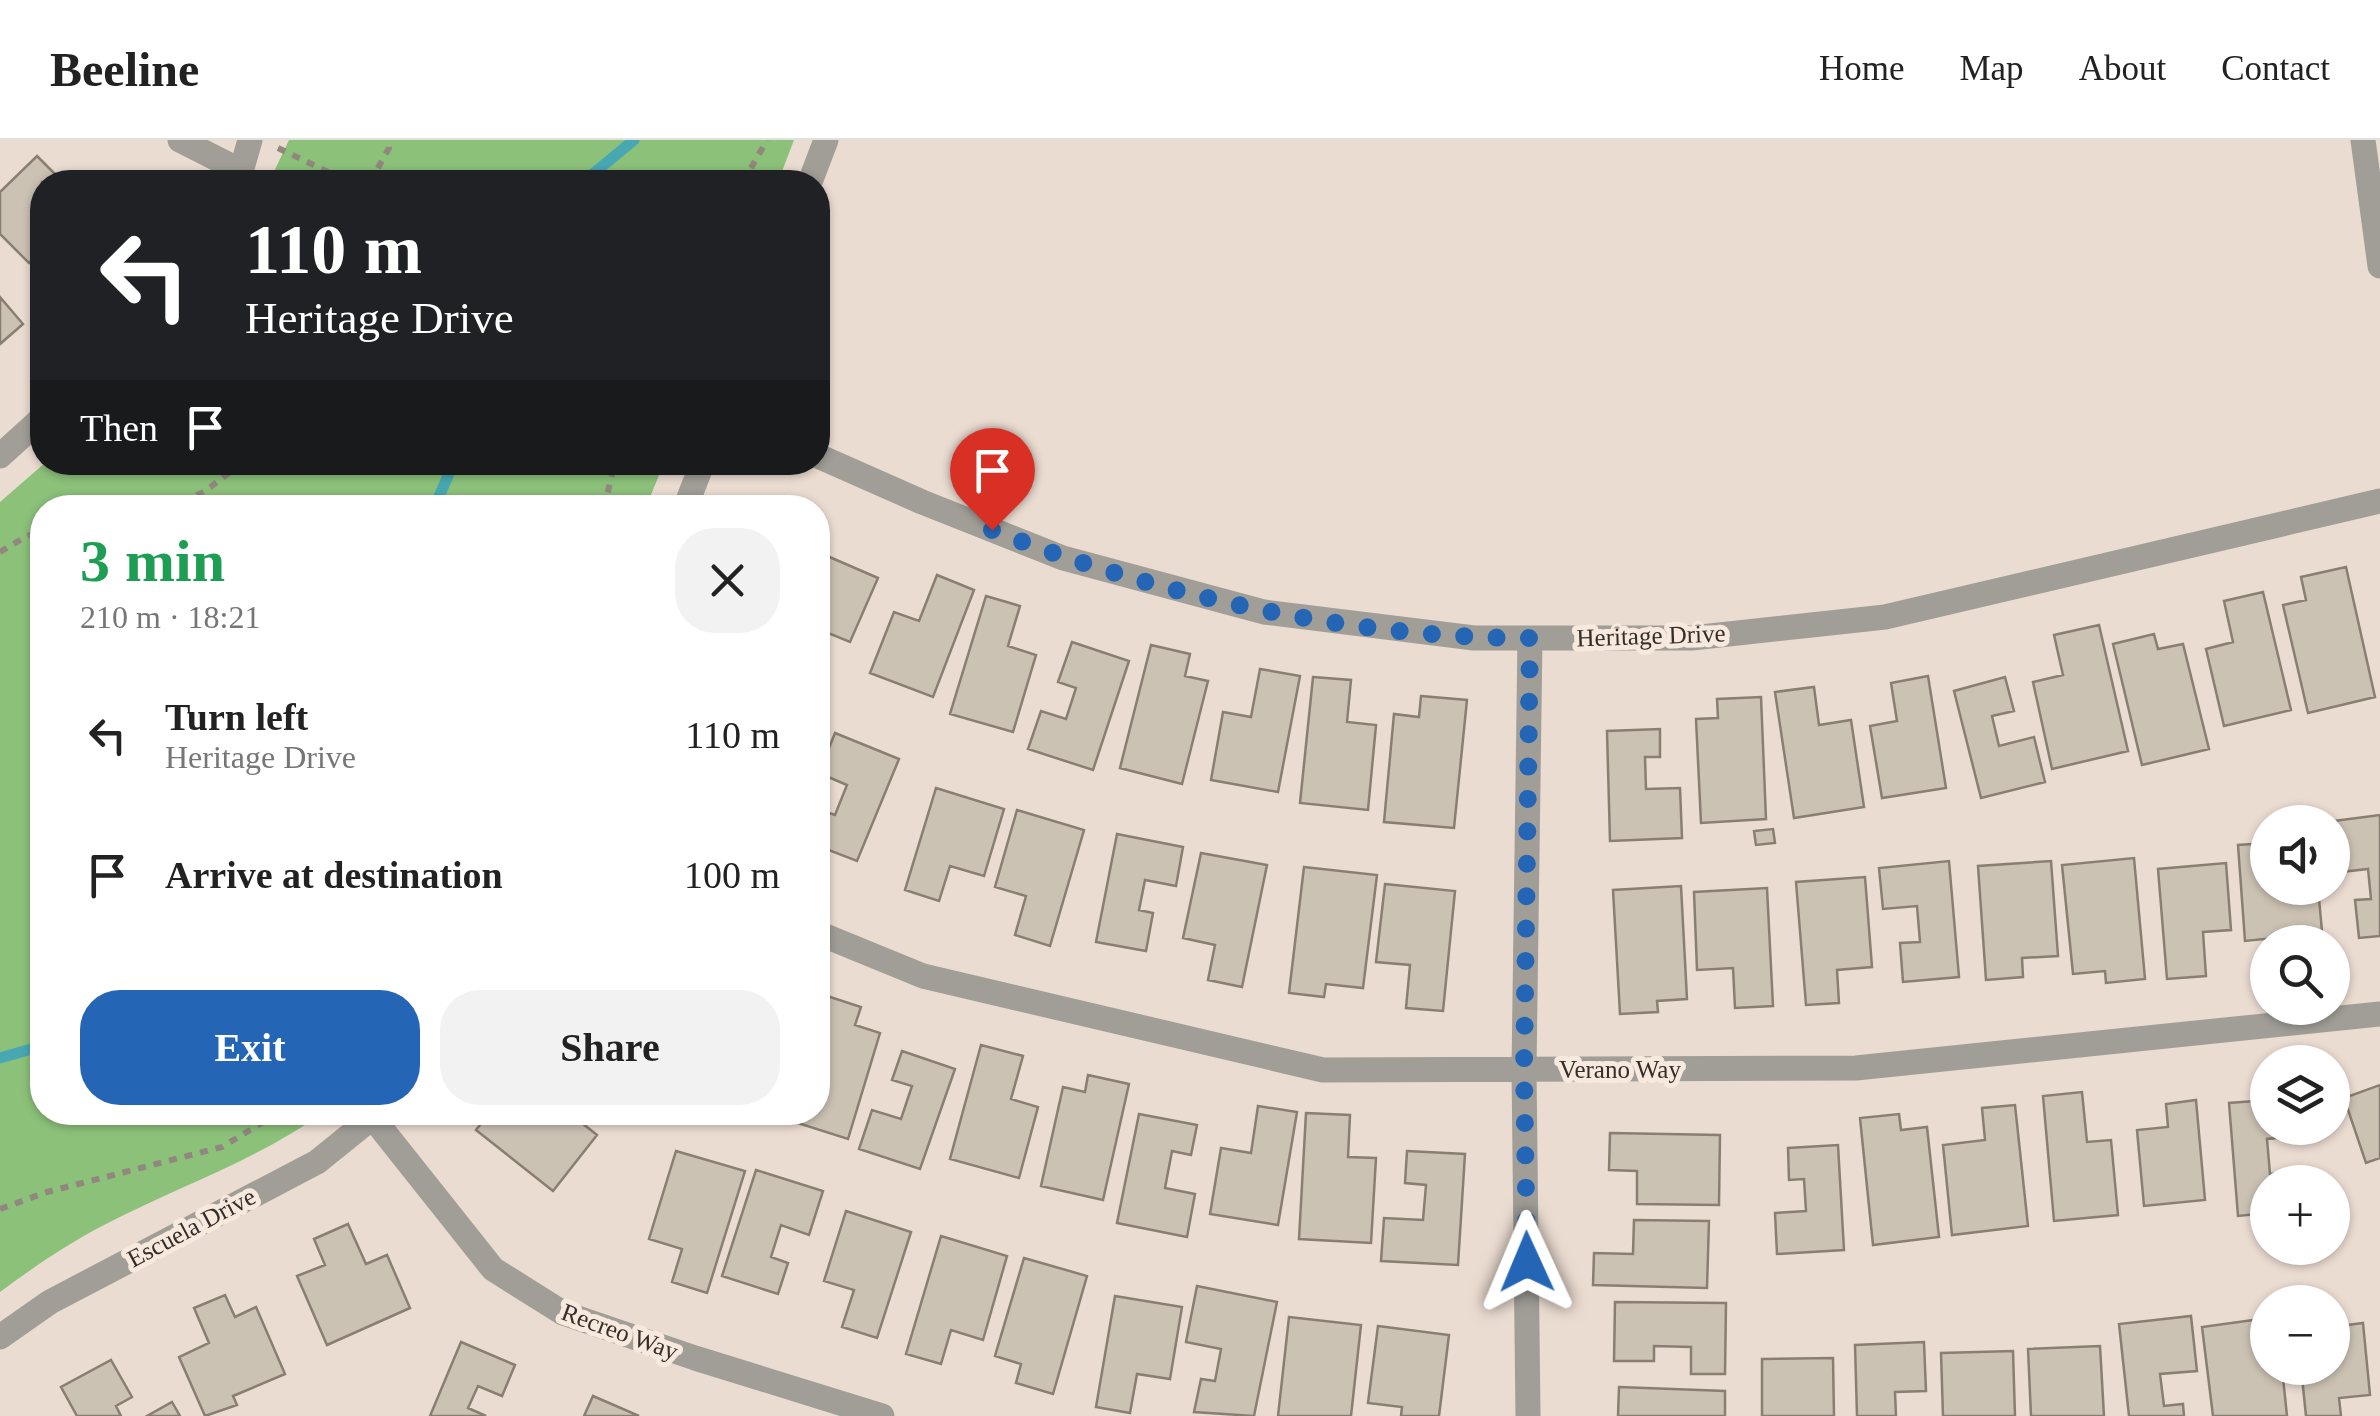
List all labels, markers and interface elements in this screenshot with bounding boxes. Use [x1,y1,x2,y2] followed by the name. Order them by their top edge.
[50,43,199,96] text: Beeline
[1819,49,1904,88] text: Home
[1959,49,2024,88] text: Map
[2079,49,2166,88] text: About
[2221,49,2330,88] text: Contact
[80,210,210,340] icon: left
[245,211,422,288] text: 110 m
[245,293,514,343] text: Heritage Drive
[178,400,233,455] icon: arrive
[80,407,158,449] text: Then
[950,428,1035,531] pin
[965,443,1020,498] icon: arrive
[80,528,225,594] text: 3 min
[675,528,780,633] button: close
[80,599,260,635] text: 210 m · 18:21
[1576,619,1726,652] street label: Heritage Drive
[165,696,308,738] text: Turn left
[80,708,135,763] icon: left
[685,714,780,756] text: 110 m
[165,739,356,775] text: Heritage Drive
[2250,805,2350,1385] map controls
[2250,805,2350,905] button: sound
[80,848,135,903] icon: arrive
[165,854,503,896] text: Arrive at destination
[684,854,780,896] text: 100 m
[2250,925,2350,1025] button: search
[80,990,420,1105] button: Exit
[440,990,780,1105] button: Share
[2250,1045,2350,1145] button: layers
[1559,1056,1681,1083] street label: Verano Way
[2250,1165,2350,1265] button: +
[123,1182,260,1272] street label: Escuela Drive
[1475,1210,1579,1314] position arrow
[2250,1285,2350,1385] button: −
[558,1298,682,1365] street label: Recreo Way

